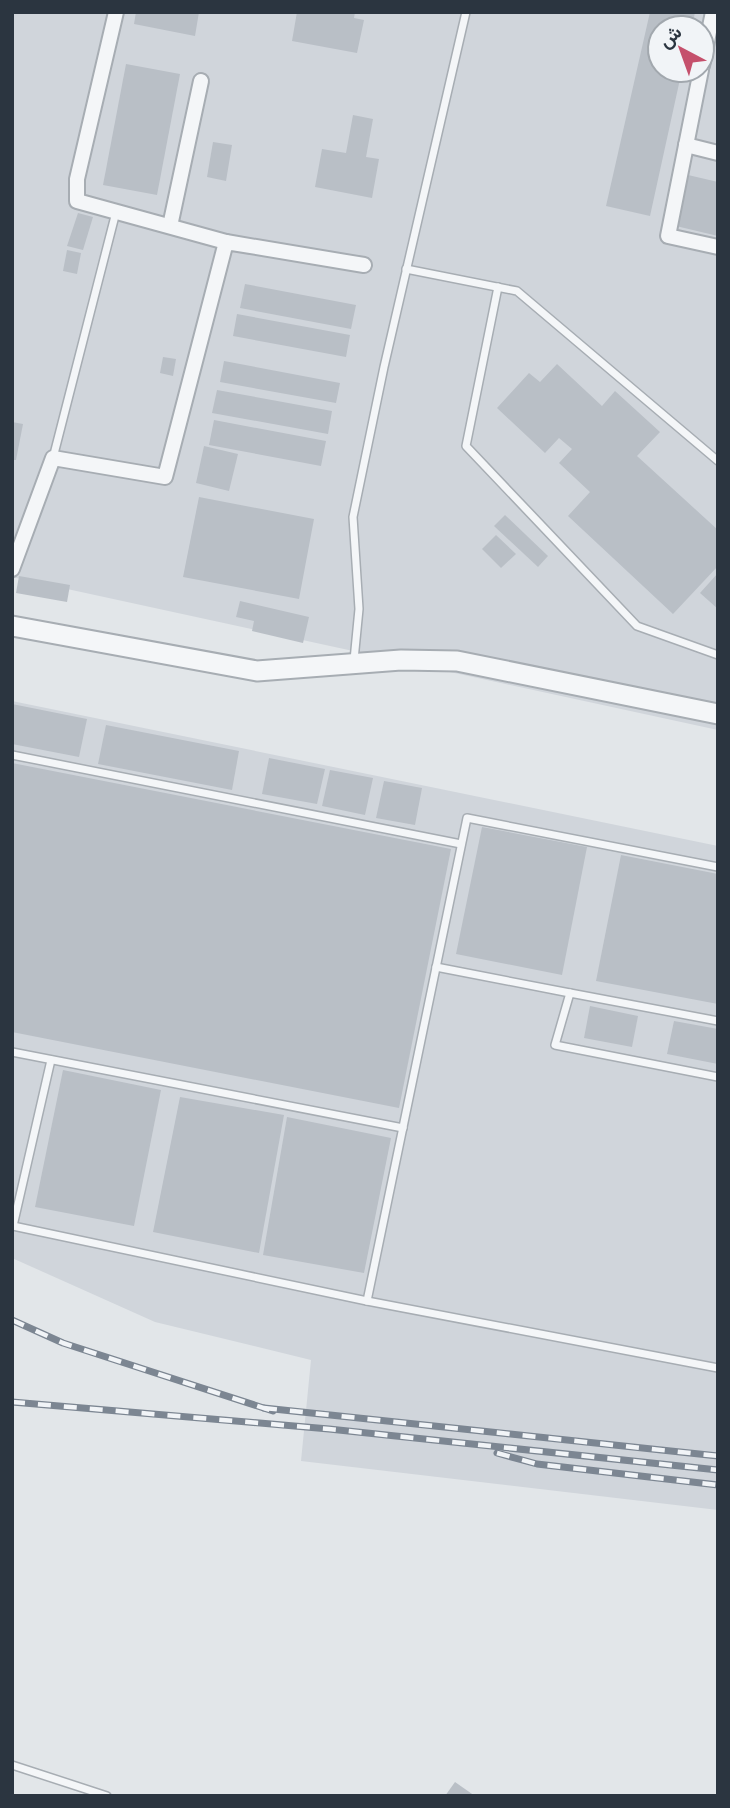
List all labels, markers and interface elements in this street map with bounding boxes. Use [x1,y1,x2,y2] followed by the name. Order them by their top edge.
[646,14,716,84] north arrow
[653,20,686,53] text: ش

